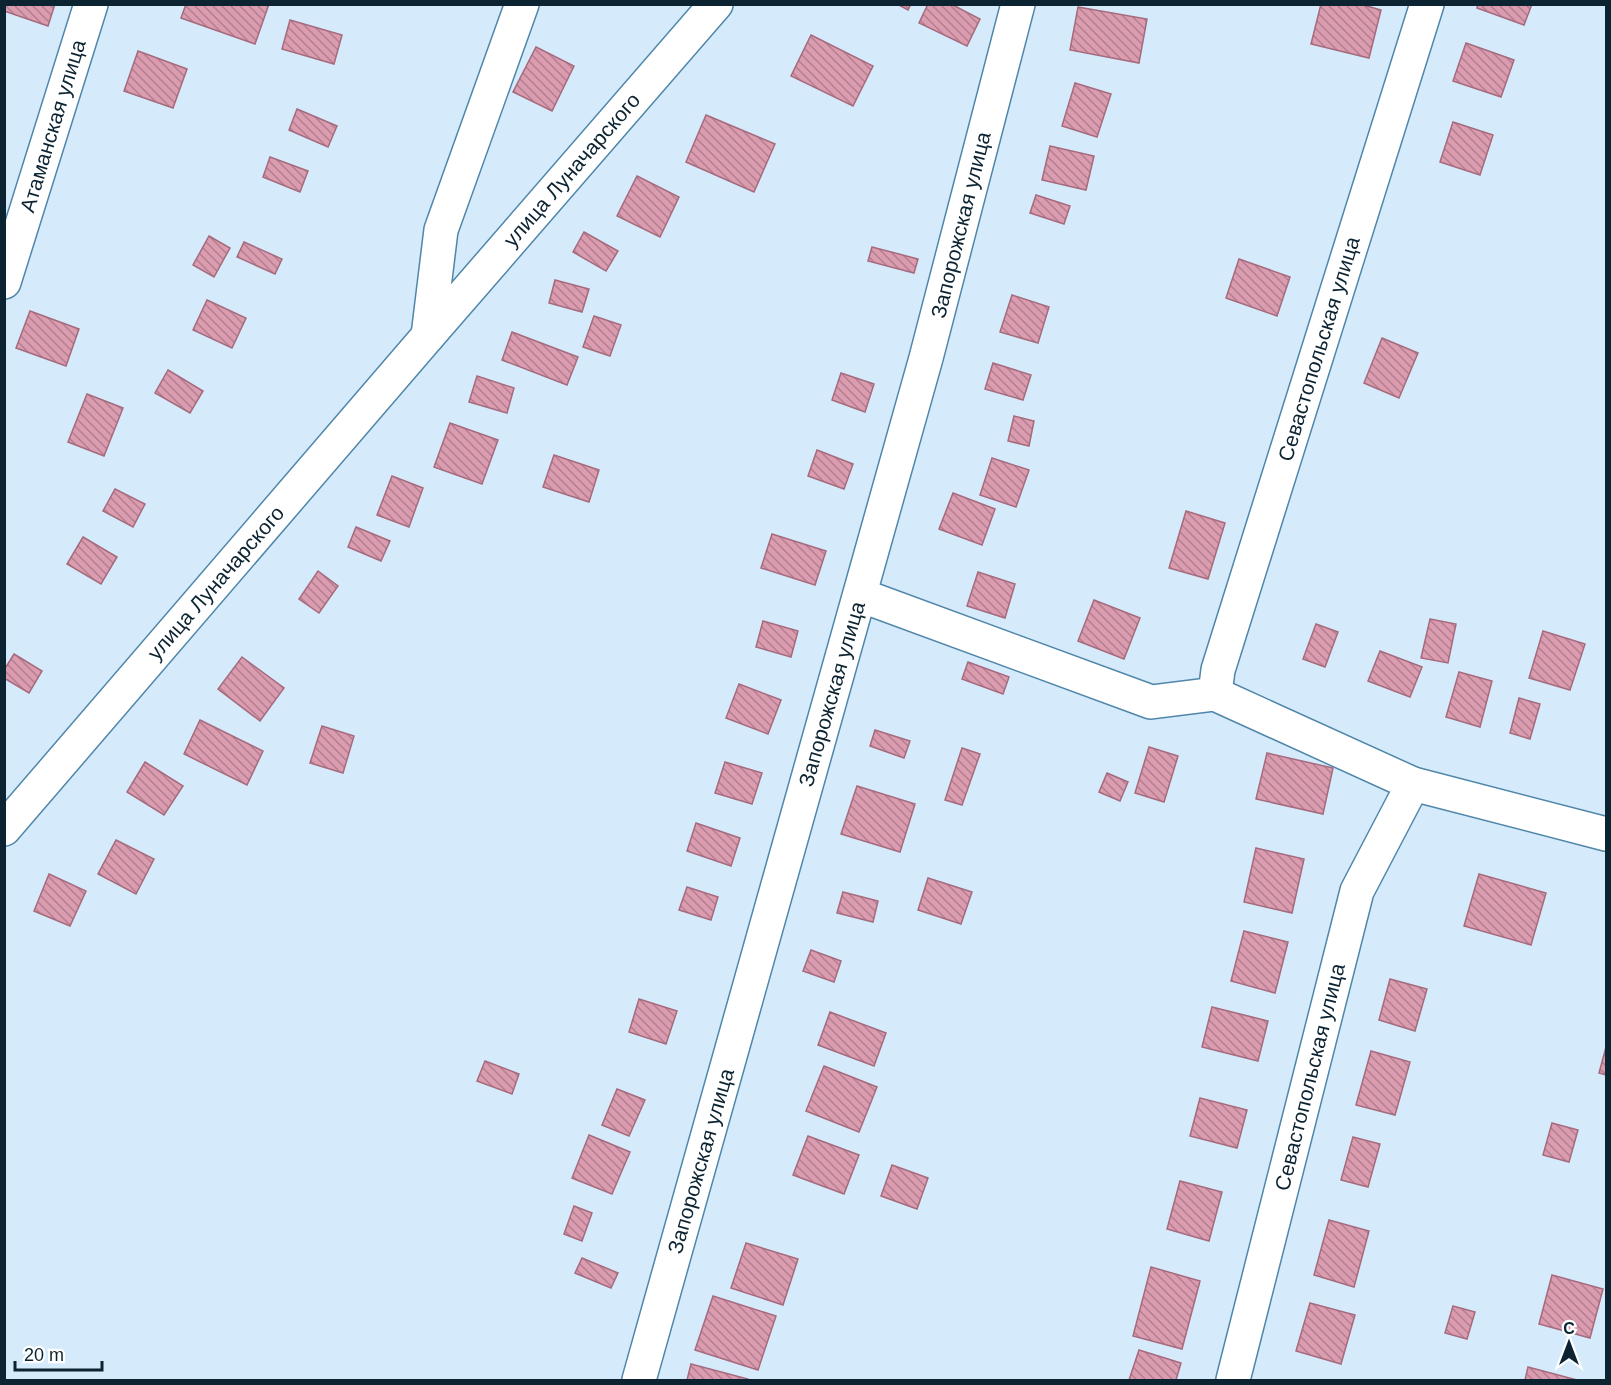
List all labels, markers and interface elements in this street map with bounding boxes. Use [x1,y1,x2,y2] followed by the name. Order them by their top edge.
[15,37,90,215] street label: Атаманская улица
[499,88,644,251] street label: улица Луначарского
[926,129,995,320] street label: Запорожская улица
[1273,234,1364,464] street label: Севастопольская улица
[143,501,288,664] street label: улица Луначарского
[794,598,869,789] street label: Запорожская улица
[1270,960,1349,1193] street label: Севастопольская улица
[663,1065,738,1256] street label: Запорожская улица
[1539,1313,1599,1373] north arrow
[1563,1320,1575,1337] text: С
[15,1334,102,1372] scale bar
[24,1345,64,1365] text: 20 m

